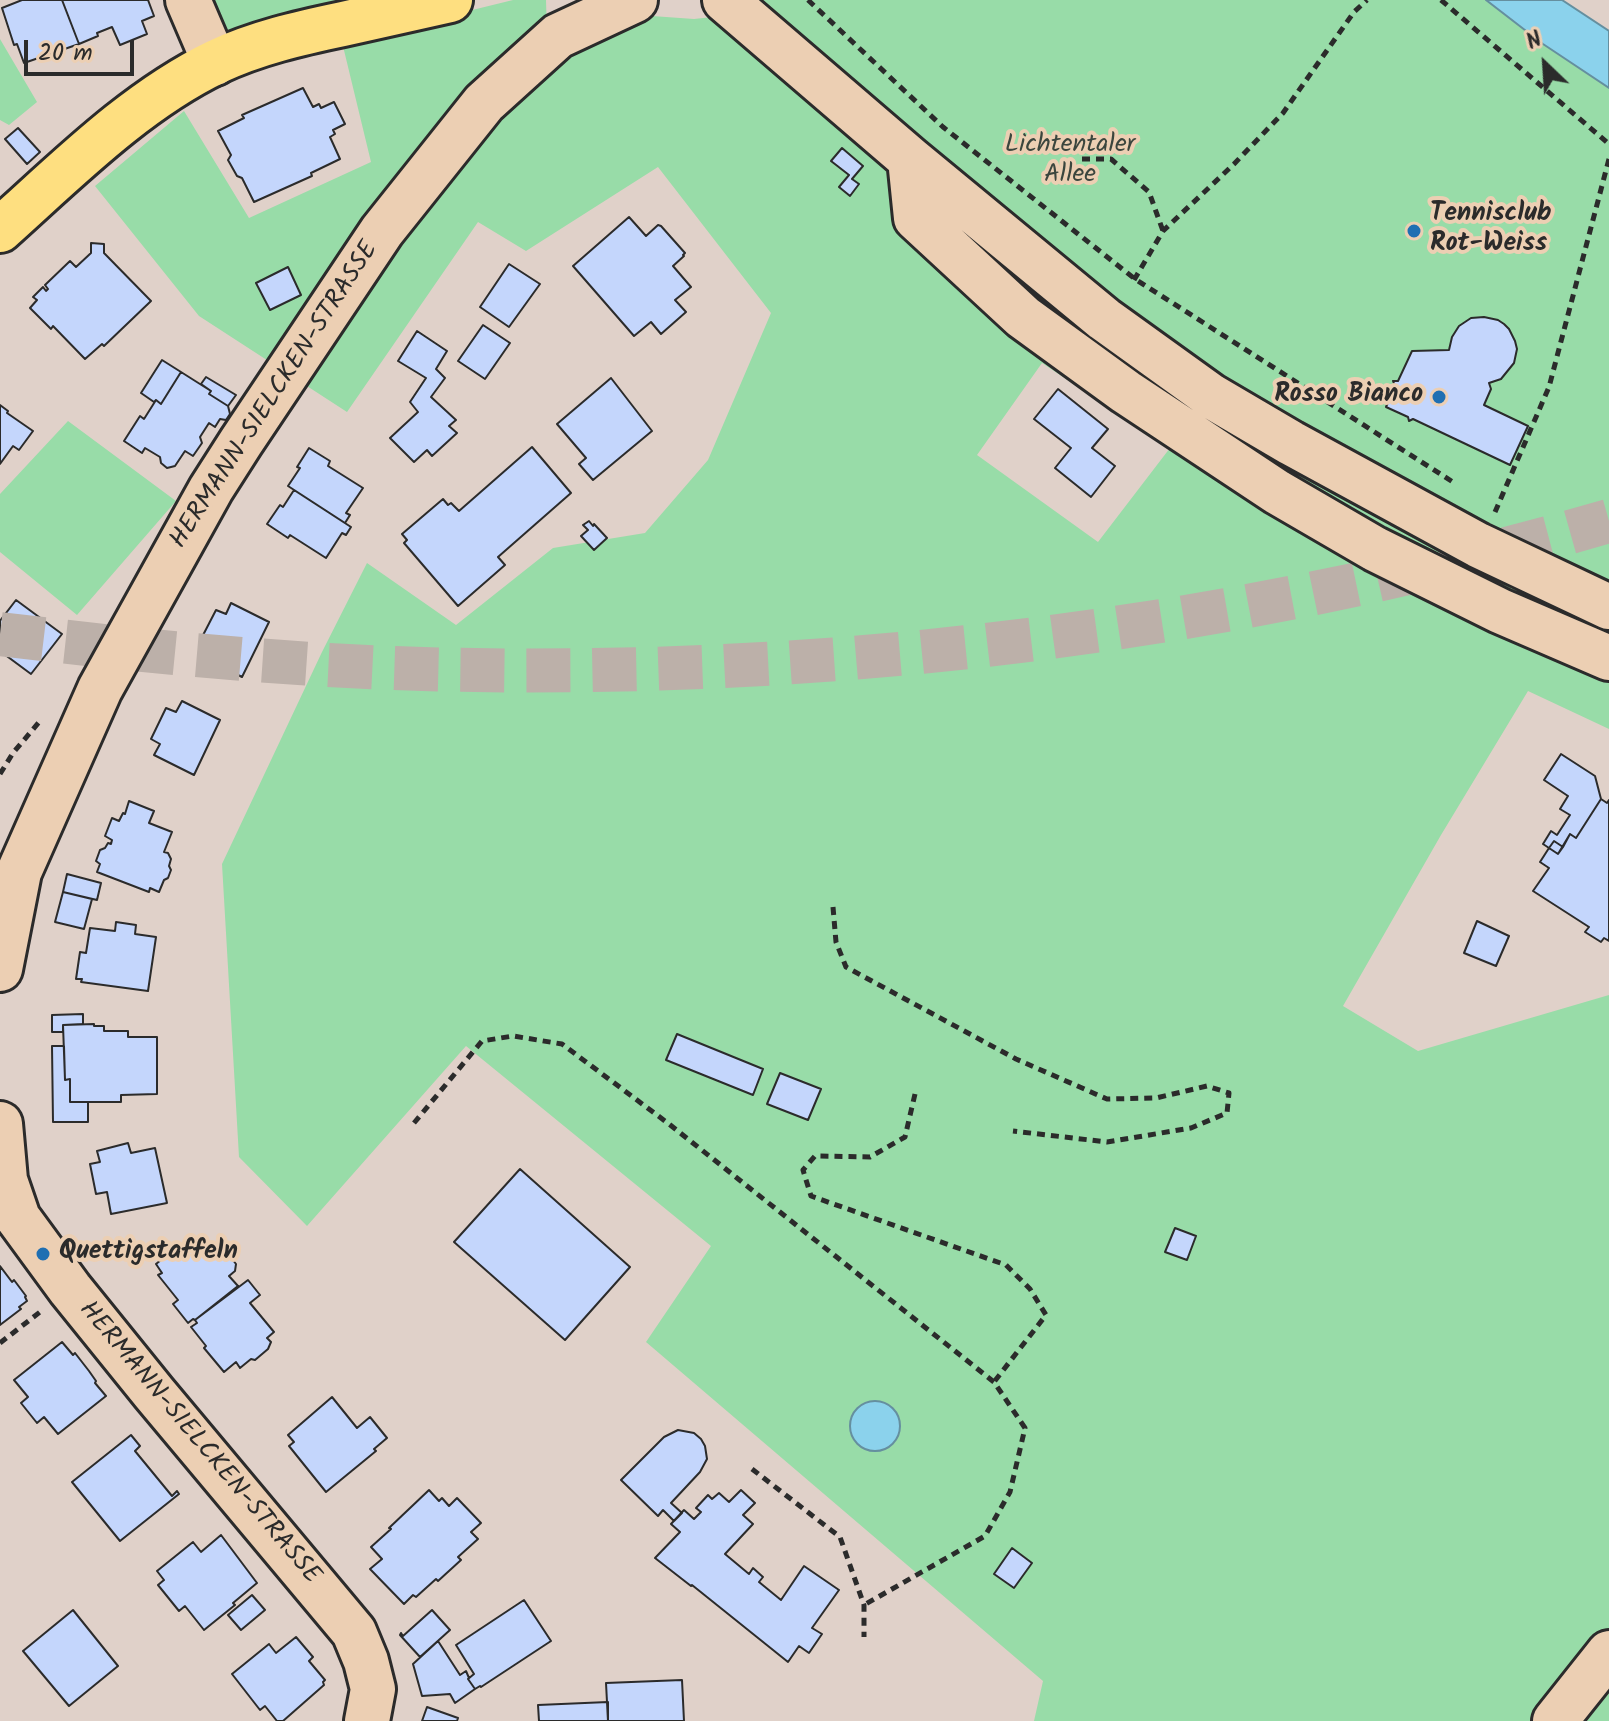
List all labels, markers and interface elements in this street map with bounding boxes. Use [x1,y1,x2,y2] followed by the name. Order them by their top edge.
[1521,23,1548,61] text: N
[28,24,138,74] scale bar
[1505,24,1585,104] north arrow
[38,34,93,73] text: 20 m
[1005,131,1135,192] park label: Lichtentaler Allee
[1430,200,1552,262] place label: Tennisclub Rot-Weiss
[1405,222,1423,240] marker: Tennisclub Rot-Weiss
[165,237,387,555] street label: HERMANN-SIELCKEN-STRASSE
[1274,381,1423,413] place label: Rosso Bianco
[1430,388,1448,406] marker: Rosso Bianco
[59,1238,238,1270] place label: Quettigstaffeln
[34,1245,52,1263] marker: Quettigstaffeln
[70,1296,326,1592] street label: HERMANN-SIELCKEN-STRASSE

